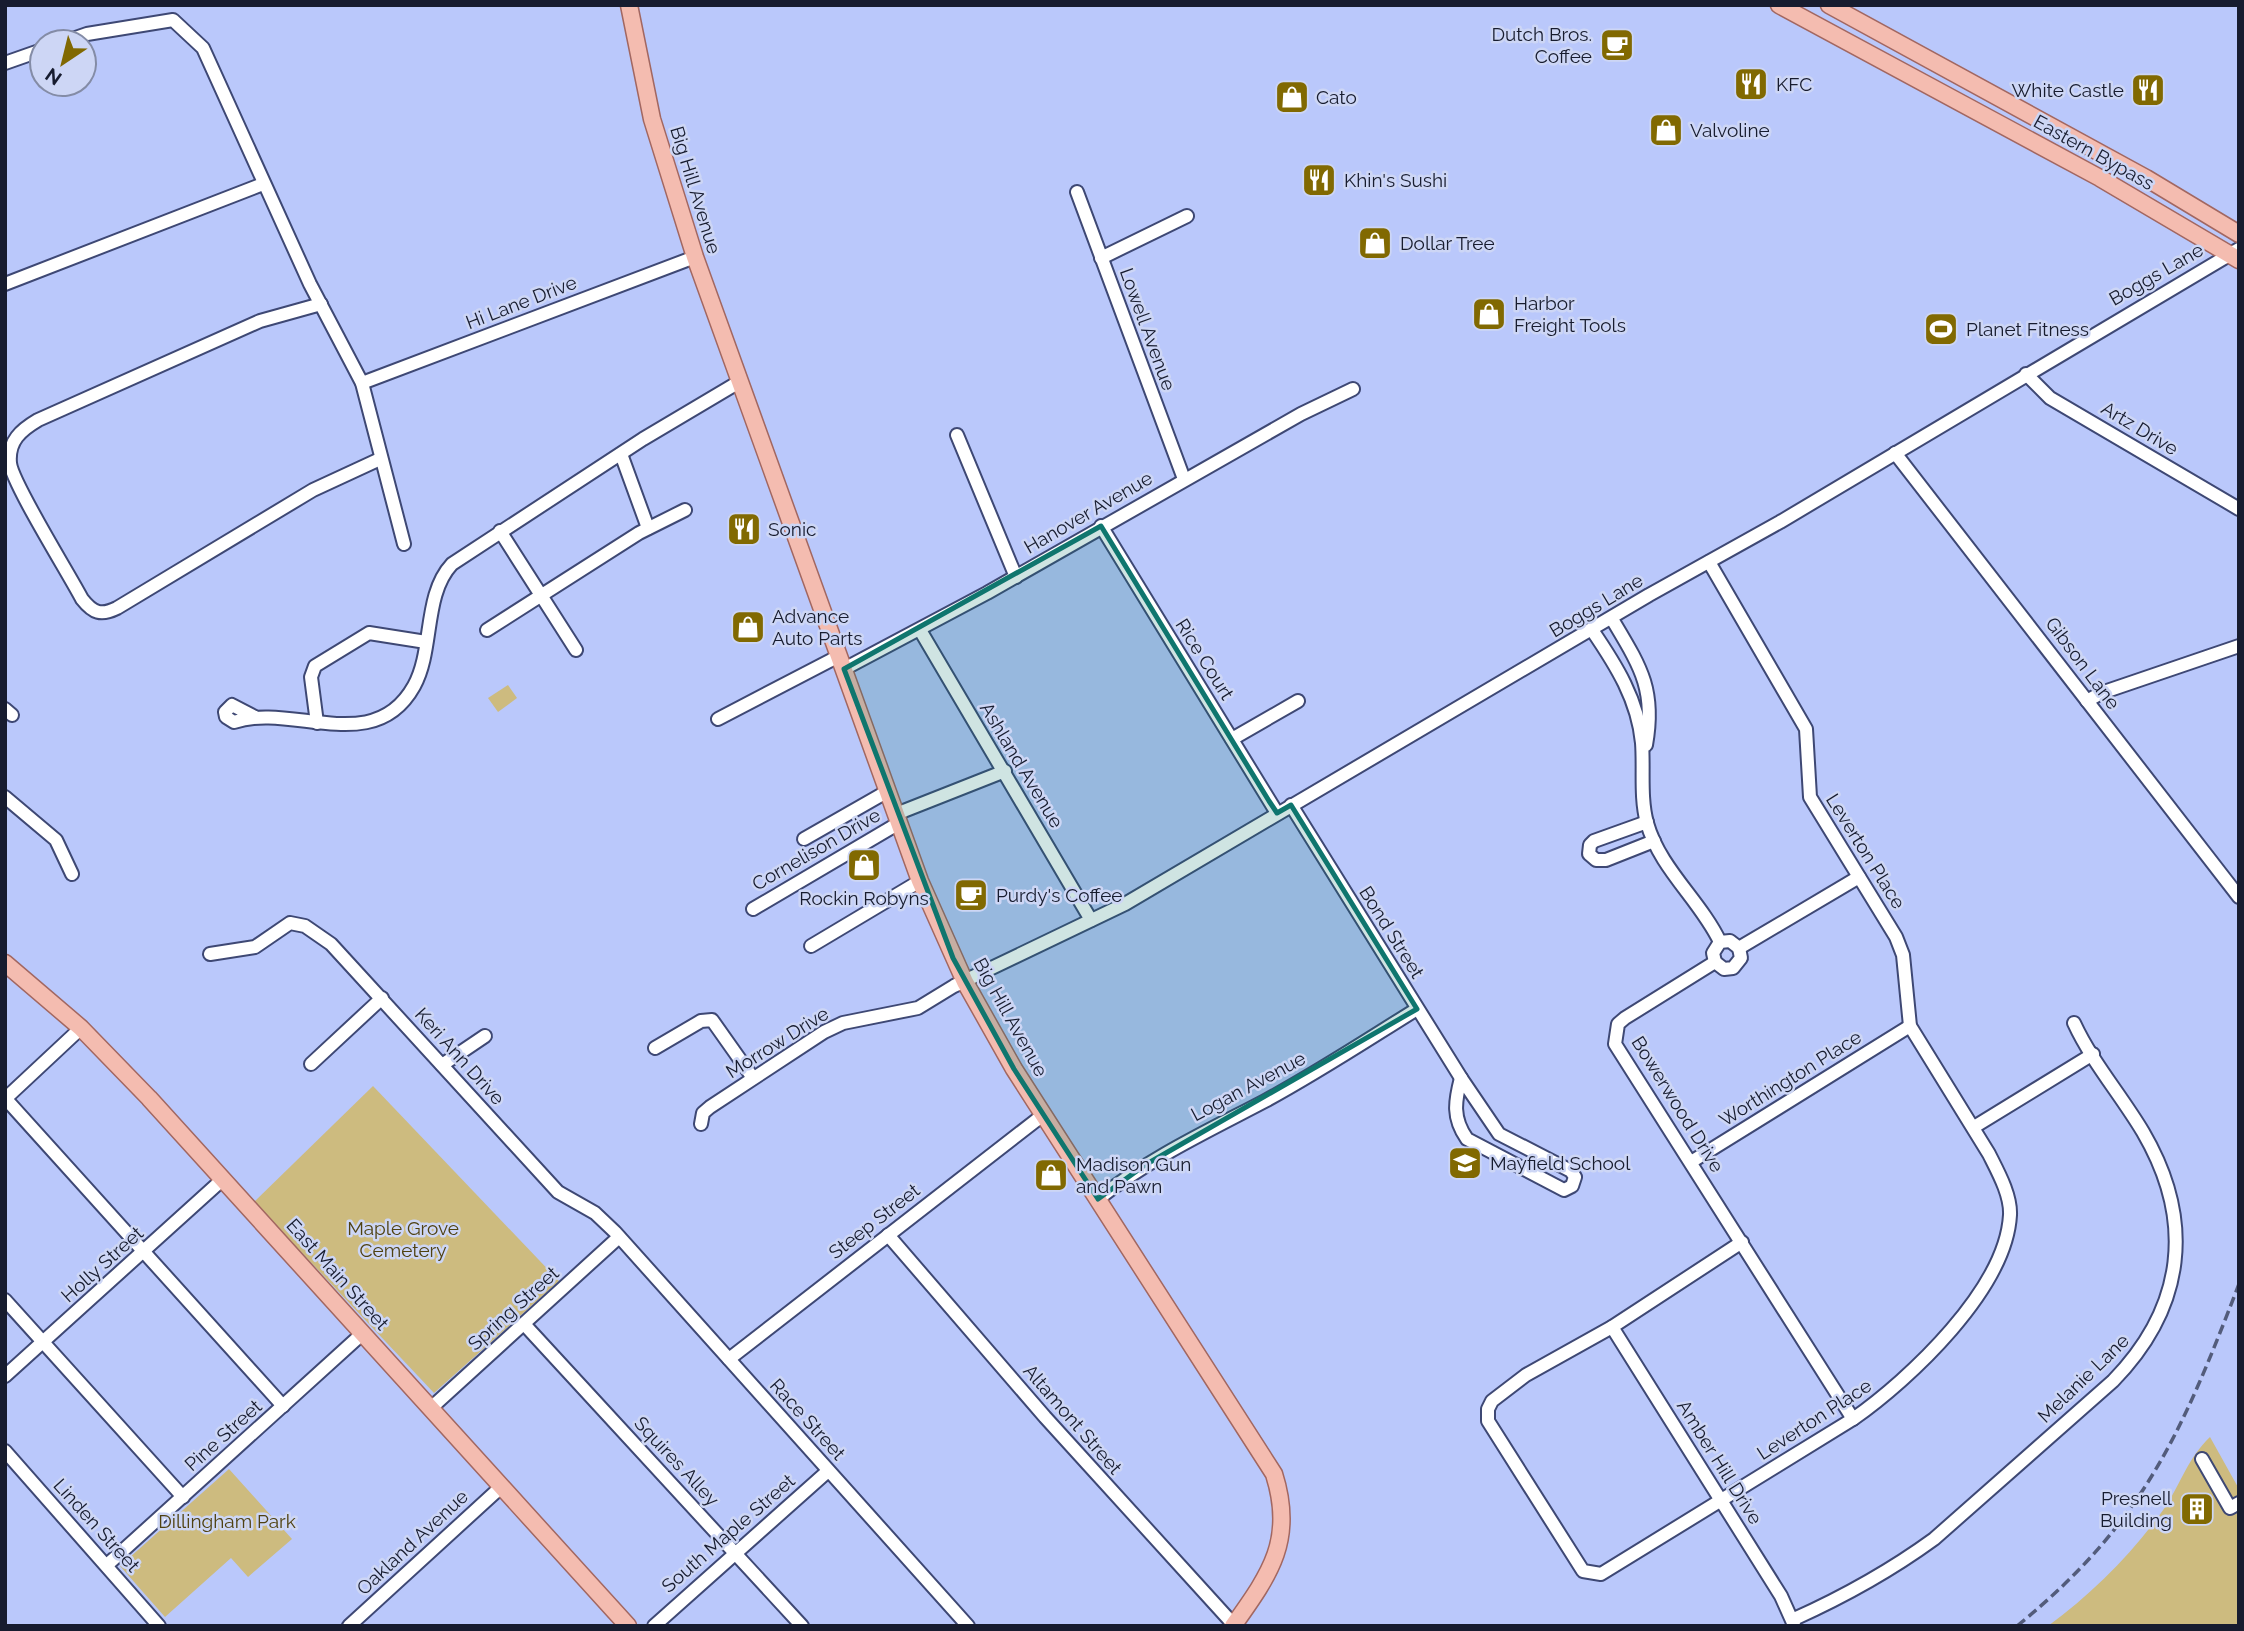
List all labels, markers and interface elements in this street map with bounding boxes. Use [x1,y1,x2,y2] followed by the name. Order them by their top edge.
[1491,23,1592,67] place label: Dutch Bros. Coffee
[1598,26,1636,64] cafe icon: Dutch Bros. Coffee
[28,28,98,98] north arrow
[41,64,65,90] text: N
[1732,65,1770,103] restaurant icon: KFC
[2129,71,2167,109] restaurant icon: White Castle
[1776,73,1812,95] place label: KFC
[1273,78,1311,116] shop icon: Cato
[2011,79,2124,101] place label: White Castle
[1316,86,1357,108] place label: Cato
[2030,110,2158,194] street label: Eastern Bypass
[1647,111,1685,149] shop icon: Valvoline
[1690,119,1770,141] place label: Valvoline
[666,124,726,256] street label: Big Hill Avenue
[1300,161,1338,199] restaurant icon: Khin's Sushi
[1344,169,1447,191] place label: Khin's Sushi
[1356,224,1394,262] shop icon: Dollar Tree
[1400,232,1495,254] place label: Dollar Tree
[2105,238,2207,310] street label: Boggs Lane
[1116,265,1180,393] street label: Lowell Avenue
[463,271,579,333] street label: Hi Lane Drive
[1514,292,1626,336] place label: Harbor Freight Tools
[1470,295,1508,333] shop icon: Harbor Freight Tools
[1922,310,1960,348] sports icon: Planet Fitness
[1966,318,2089,340] place label: Planet Fitness
[2098,397,2182,459] street label: Artz Drive
[1020,466,1156,558] street label: Hanover Avenue
[725,510,763,548] restaurant icon: Sonic
[768,518,817,540] place label: Sonic
[1545,568,1647,642] street label: Boggs Lane
[772,605,863,649] place label: Advance Auto Parts
[729,608,767,646] shop icon: Advance Auto Parts
[2041,613,2125,713] street label: Gibson Lane
[1171,614,1239,704] street label: Rice Court
[976,698,1068,832] street label: Ashland Avenue
[1822,789,1910,913] street label: Leverton Place
[748,803,884,895] street label: Cornelison Drive
[845,846,883,884] shop icon: Rockin Robyns
[952,876,990,914] cafe icon: Purdy's Coffee
[1355,882,1429,983] street label: Bond Street
[996,884,1122,906] place label: Purdy's Coffee
[799,887,929,909] place label: Rockin Robyns
[969,954,1053,1080] street label: Big Hill Avenue
[722,1002,832,1082] street label: Morrow Drive
[411,1003,509,1109] street label: Keri Ann Drive
[1715,1025,1865,1131] street label: Worthington Place
[1627,1032,1729,1176] street label: Bowerwood Drive
[1187,1047,1309,1125] street label: Logan Avenue
[1446,1144,1484,1182] school or university icon: Mayfield School
[1490,1152,1631,1174] place label: Mayfield School
[1076,1153,1191,1197] place label: Madison Gun and Pawn
[1032,1156,1070,1194] shop icon: Madison Gun and Pawn
[824,1178,924,1263] street label: Steep Street
[282,1214,394,1335] street label: East Main Street
[347,1217,459,1261] park label: Maple Grove Cemetery
[57,1221,148,1306] street label: Holly Street
[463,1261,563,1354] street label: Spring Street
[2033,1329,2133,1427] street label: Melanie Lane
[1019,1360,1127,1479] street label: Altamont Street
[766,1374,851,1465] street label: Race Street
[1753,1374,1875,1464] street label: Leverton Place
[180,1394,266,1475] street label: Pine Street
[1673,1396,1767,1528] street label: Amber Hill Drive
[630,1412,724,1510] street label: Squires Alley
[657,1469,799,1597] street label: South Maple Street
[49,1474,145,1577] street label: Linden Street
[352,1485,472,1599] street label: Oakland Avenue
[2100,1487,2173,1531] place label: Presnell Building
[2178,1490,2216,1528] building icon: Presnell Building
[158,1510,296,1532] park label: Dillingham Park

